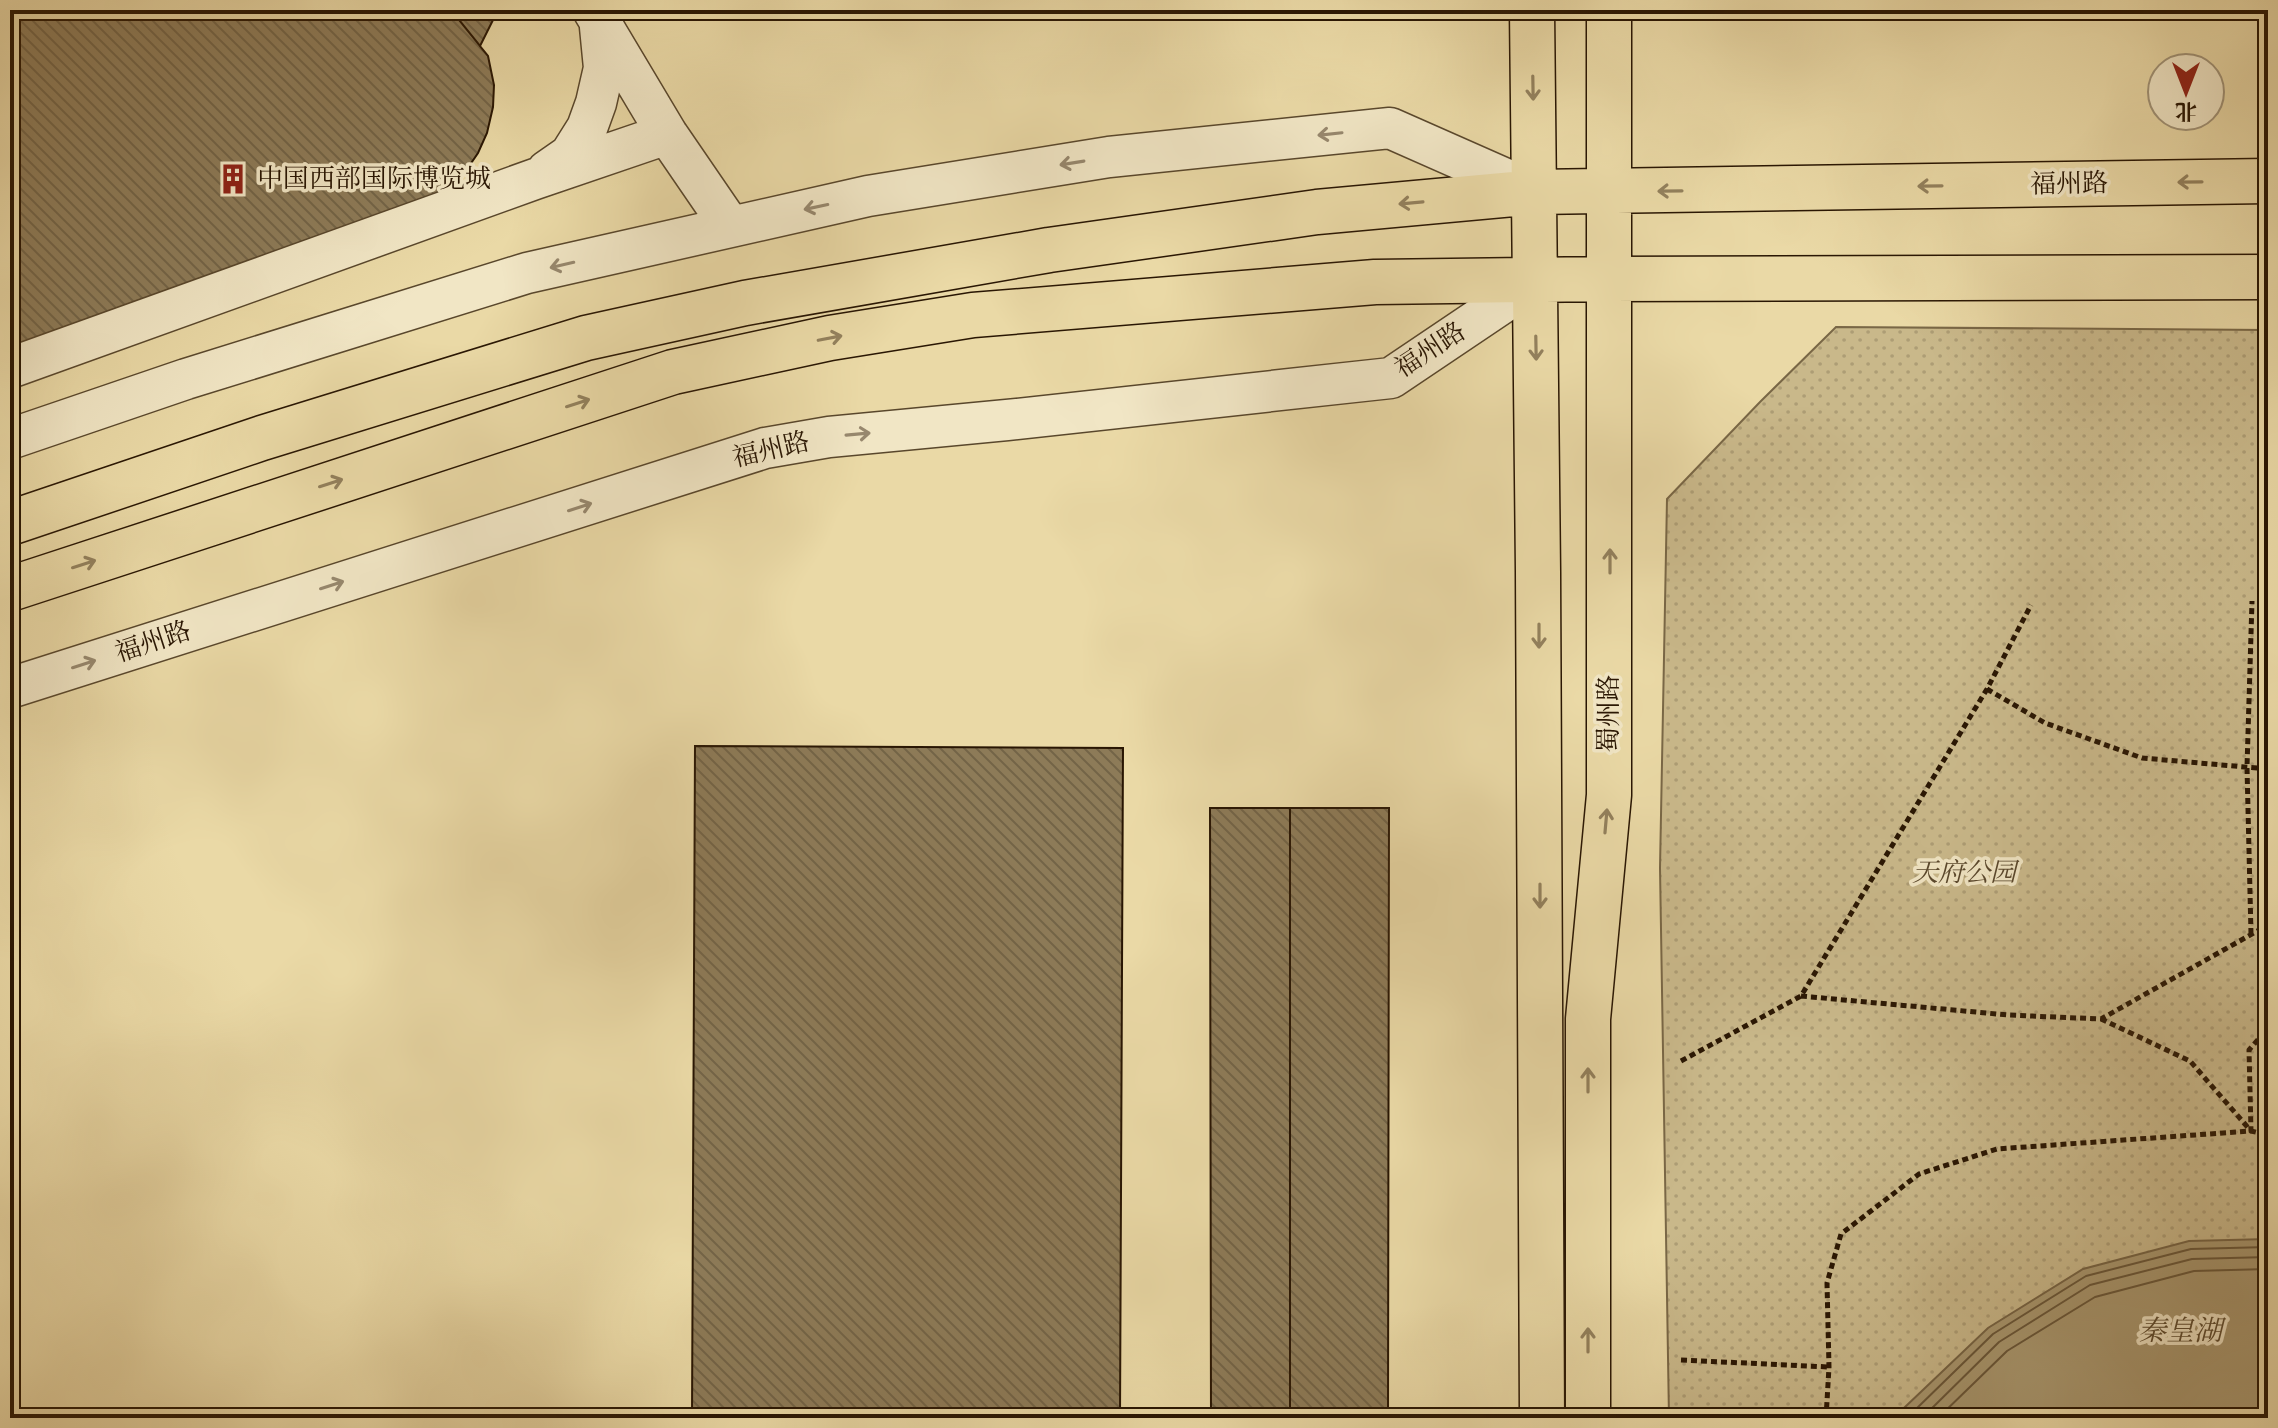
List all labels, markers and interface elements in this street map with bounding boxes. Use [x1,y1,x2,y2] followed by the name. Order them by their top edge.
[2146,52,2226,132] north arrow
[1526,74,1541,101] one-way arrow
[2175,97,2197,124] text: 北
[1318,127,1344,142] one-way arrow
[1060,156,1085,171] one-way arrow
[216,162,250,196] building icon: 中国西部国际博览城
[257,163,491,195] place label: 中国西部国际博览城
[2030,167,2108,201] street label: 福州路
[2177,175,2204,190] one-way arrow
[1917,179,1944,194] one-way arrow
[1657,183,1684,198] one-way arrow
[1398,196,1425,211] one-way arrow
[804,201,829,216] one-way arrow
[550,258,576,273] one-way arrow
[1389,315,1471,385] street label: 福州路
[816,330,842,345] one-way arrow
[1528,334,1544,361] one-way arrow
[565,394,590,409] one-way arrow
[729,426,813,474] street label: 福州路
[844,426,871,441] one-way arrow
[318,475,343,490] one-way arrow
[567,498,592,513] one-way arrow
[1602,548,1618,575] one-way arrow
[71,556,96,570] one-way arrow
[319,577,344,592] one-way arrow
[111,615,195,669] street label: 福州路
[1531,622,1546,649] one-way arrow
[71,656,97,671] one-way arrow
[1593,675,1625,753] street label: 蜀州路
[1599,808,1614,835] one-way arrow
[1912,857,2020,889] park label: 天府公园
[1532,882,1548,909] one-way arrow
[1580,1067,1596,1094] one-way arrow
[2138,1314,2227,1349] water label: 秦皇湖
[1580,1327,1596,1354] one-way arrow

